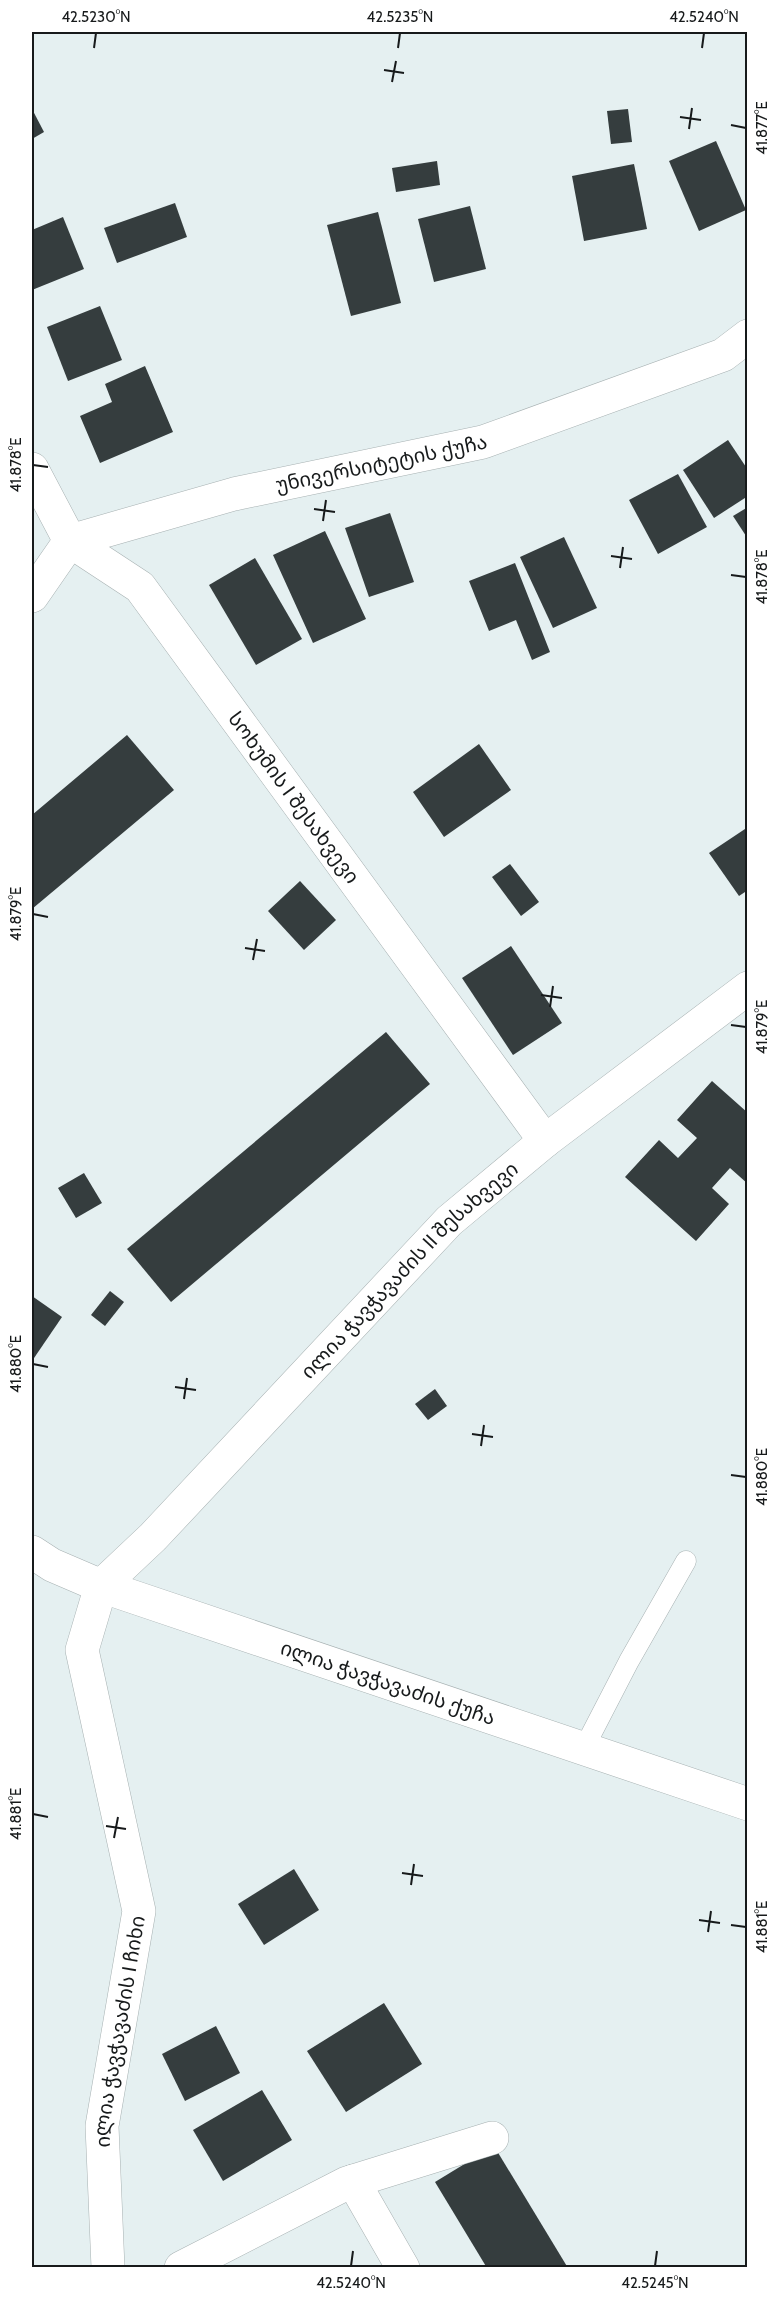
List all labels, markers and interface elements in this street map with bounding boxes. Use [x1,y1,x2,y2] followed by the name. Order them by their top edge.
[61,8,131,26] text: 42.5230°N
[367,8,433,26] text: 42.5235°N
[669,8,739,26] text: 42.5240°N
[753,101,771,155] text: 41.877°E
[273,429,489,497] street label: უნივერსიტეტის ქუჩა
[7,437,25,493] text: 41.878°E
[753,549,771,605] text: 41.878°E
[223,707,365,888] street label: სოხუმის I შესახვევი
[7,887,25,941] text: 41.879°E
[753,1000,771,1054] text: 41.879°E
[296,1157,523,1383] street label: ილია ჭავჭავაძის II შესახვევი
[7,1335,25,1393] text: 41.880°E
[753,1448,771,1506] text: 41.880°E
[278,1635,498,1730] street label: ილია ჭავჭავაძის ქუჩა
[7,1788,25,1840] text: 41.881°E
[753,1901,771,1953] text: 41.881°E
[88,1914,150,2148] street label: ილია ჭავჭავაძის I ჩიხი
[316,2274,386,2292] text: 42.5240°N
[621,2274,689,2292] text: 42.5245°N

